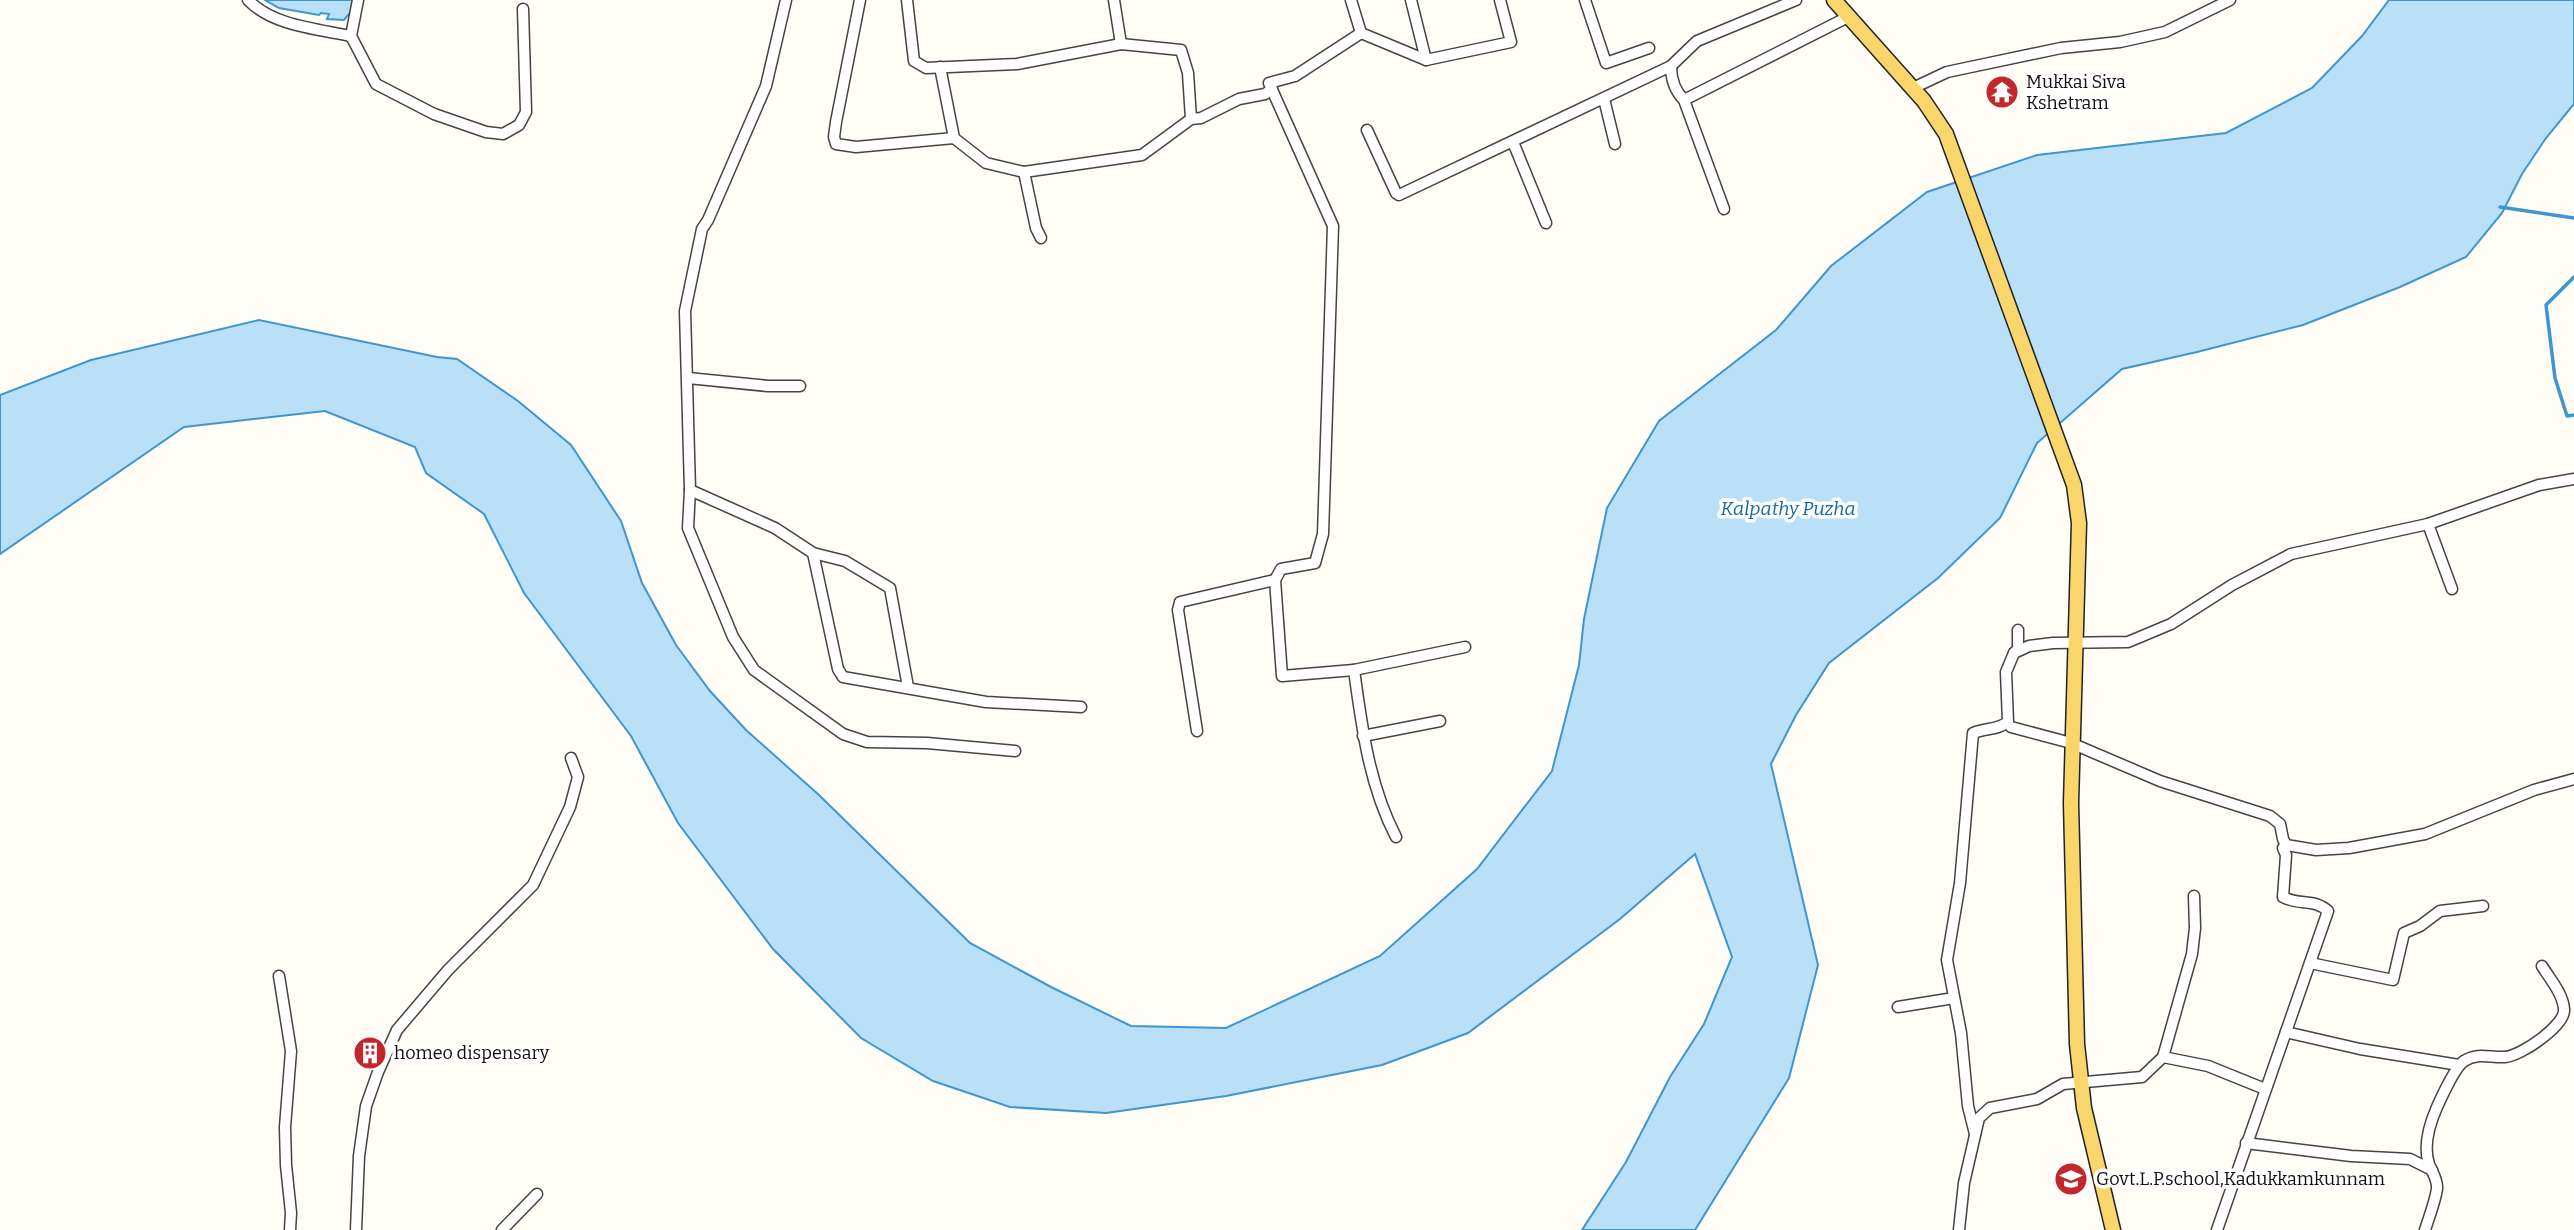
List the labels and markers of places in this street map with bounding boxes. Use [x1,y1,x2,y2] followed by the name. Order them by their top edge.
[2026,71,2126,114] place label: Mukkai Siva Kshetram
[1983,73,2021,111] temple icon: Mukkai Siva Kshetram
[351,1034,389,1072] building icon: homeo dispensary
[394,1042,550,1064] place label: homeo dispensary
[2052,1160,2090,1198] school or university icon: Govt.L.P.school,Kadukkamkunnam
[2096,1168,2385,1190] place label: Govt.L.P.school,Kadukkamkunnam

